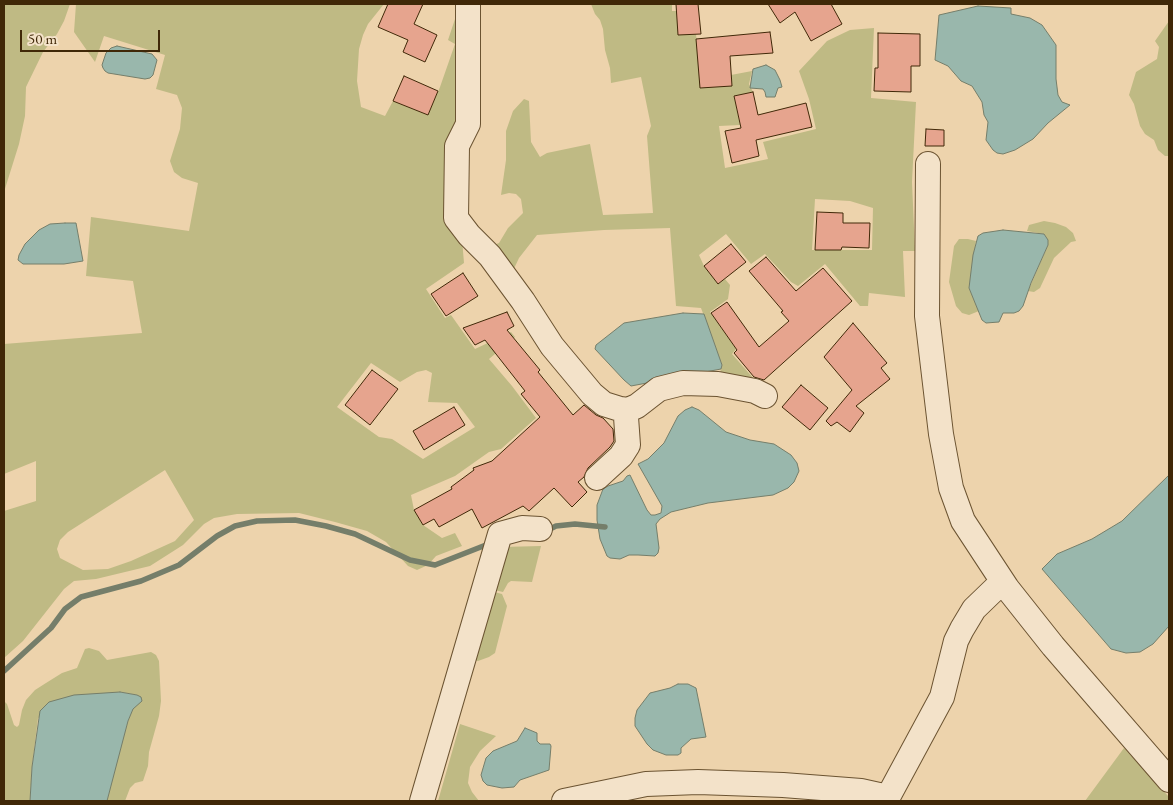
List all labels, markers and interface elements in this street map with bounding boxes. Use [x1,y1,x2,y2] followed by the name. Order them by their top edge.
[22,20,162,52] scale bar
[28,29,57,48] text: 50 m

